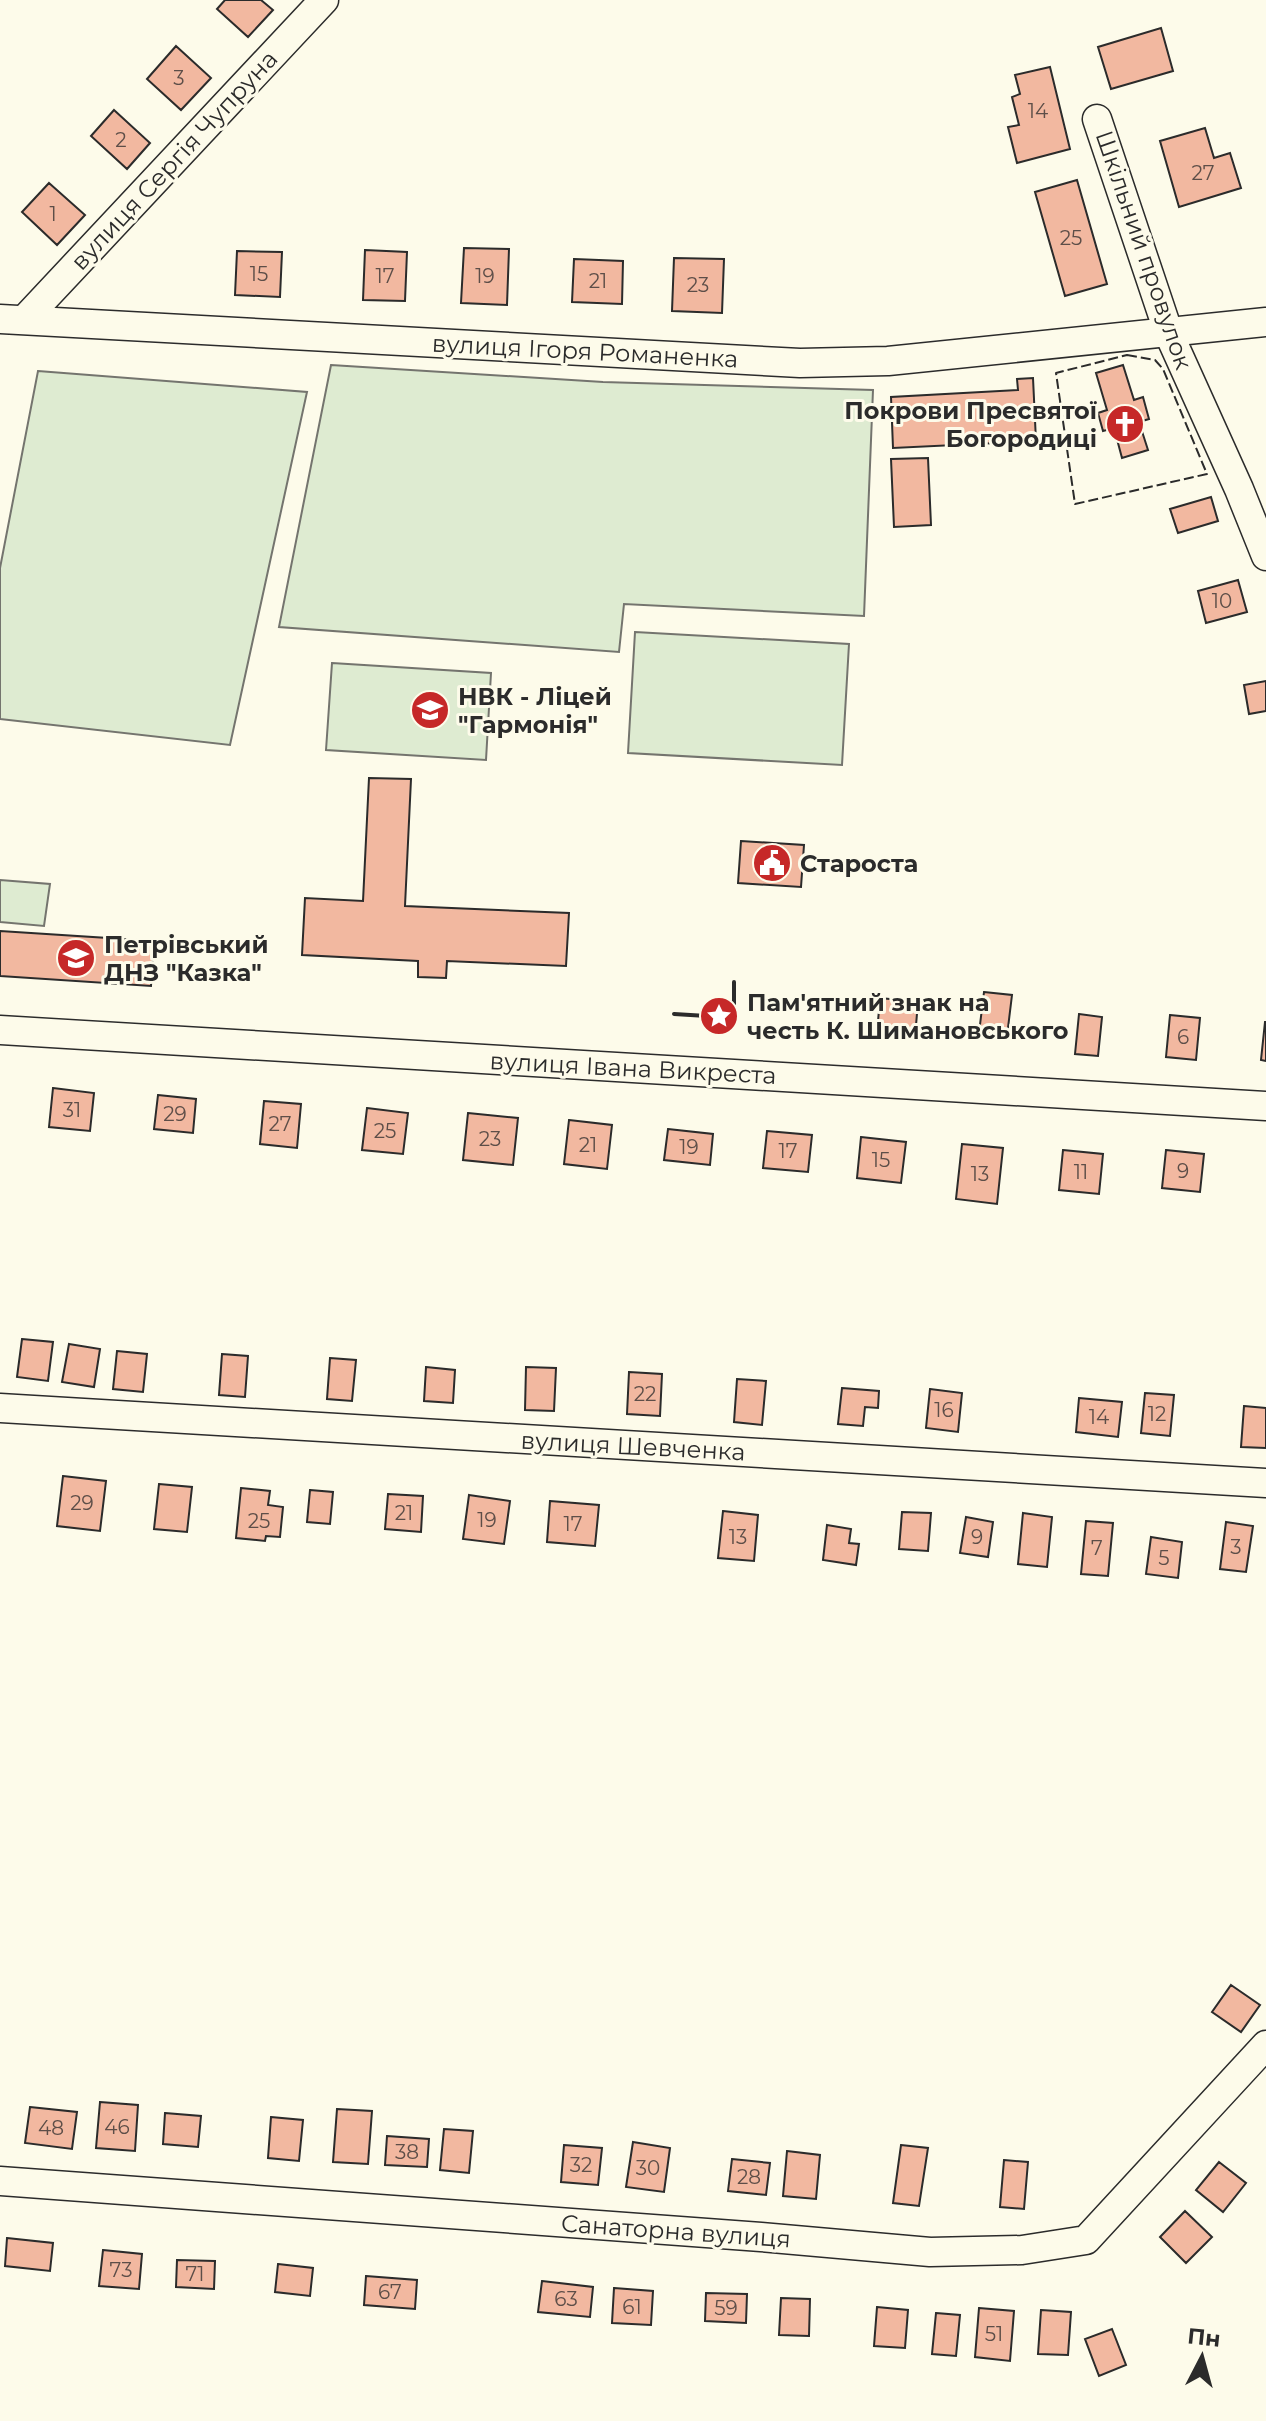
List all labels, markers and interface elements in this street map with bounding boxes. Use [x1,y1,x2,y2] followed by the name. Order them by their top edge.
[65,44,283,276] street label: вулиця Сергія Чупруна
[173,66,185,90] house number: 3
[1028,99,1048,123] house number: 14
[1089,127,1199,373] street label: Шкільний провулок
[115,128,127,152] house number: 2
[1191,161,1215,185] house number: 27
[49,202,57,226] house number: 1
[1060,226,1082,250] house number: 25
[250,262,268,286] house number: 15
[376,264,395,288] house number: 17
[475,264,495,288] house number: 19
[589,269,607,293] house number: 21
[687,273,709,297] house number: 23
[431,328,739,374] street label: вулиця Ігоря Романенка
[844,396,1098,453] place label: Покрови Пресвятої Богородиці
[1104,403,1146,445] church icon: Покрови Пресвятої Богородиці
[1212,589,1232,613] house number: 10
[458,682,612,739] place label: НВК - Ліцей "Гармонія"
[409,689,451,731] school or university icon: НВК - Ліцей "Гармонія"
[751,842,793,884] public building icon: Староста
[800,849,918,878] place label: Староста
[104,930,268,987] place label: Петрівський ДНЗ "Казка"
[55,937,97,979] school or university icon: Петрівський ДНЗ "Казка"
[747,988,1068,1045] place label: Пам'ятний знак на честь К. Шимановського
[698,995,740,1037] place icon: Пам'ятний знак на честь К. Шимановського
[1177,1025,1189,1049] house number: 6
[489,1046,777,1090] street label: вулиця Івана Викреста
[63,1098,81,1122] house number: 31
[163,1102,187,1126] house number: 29
[268,1112,292,1136] house number: 27
[374,1119,396,1143] house number: 25
[479,1127,501,1151] house number: 23
[579,1133,597,1157] house number: 21
[679,1135,699,1159] house number: 19
[779,1139,798,1163] house number: 17
[872,1148,890,1172] house number: 15
[1177,1159,1189,1183] house number: 9
[1074,1160,1088,1184] house number: 11
[971,1162,989,1186] house number: 13
[634,1382,656,1406] house number: 22
[934,1398,954,1422] house number: 16
[1148,1402,1166,1426] house number: 12
[1089,1405,1109,1429] house number: 14
[520,1426,746,1466] street label: вулиця Шевченка
[70,1491,94,1515] house number: 29
[395,1501,413,1525] house number: 21
[477,1508,497,1532] house number: 19
[248,1509,270,1533] house number: 25
[564,1512,583,1536] house number: 17
[729,1525,747,1549] house number: 13
[971,1525,983,1549] house number: 9
[1230,1535,1242,1559] house number: 3
[1091,1536,1103,1560] house number: 7
[1158,1546,1170,1570] house number: 5
[104,2115,130,2139] house number: 46
[38,2116,64,2140] house number: 48
[395,2140,419,2164] house number: 38
[570,2153,592,2177] house number: 32
[636,2156,660,2180] house number: 30
[737,2165,761,2189] house number: 28
[560,2209,792,2253] street label: Санаторна вулиця
[110,2258,132,2282] house number: 73
[185,2262,205,2286] house number: 71
[378,2280,402,2304] house number: 67
[554,2287,578,2311] house number: 63
[622,2295,642,2319] house number: 61
[714,2296,738,2320] house number: 59
[1162,2317,1242,2397] north arrow
[985,2322,1003,2346] house number: 51
[1186,2322,1222,2353] text: Пн

